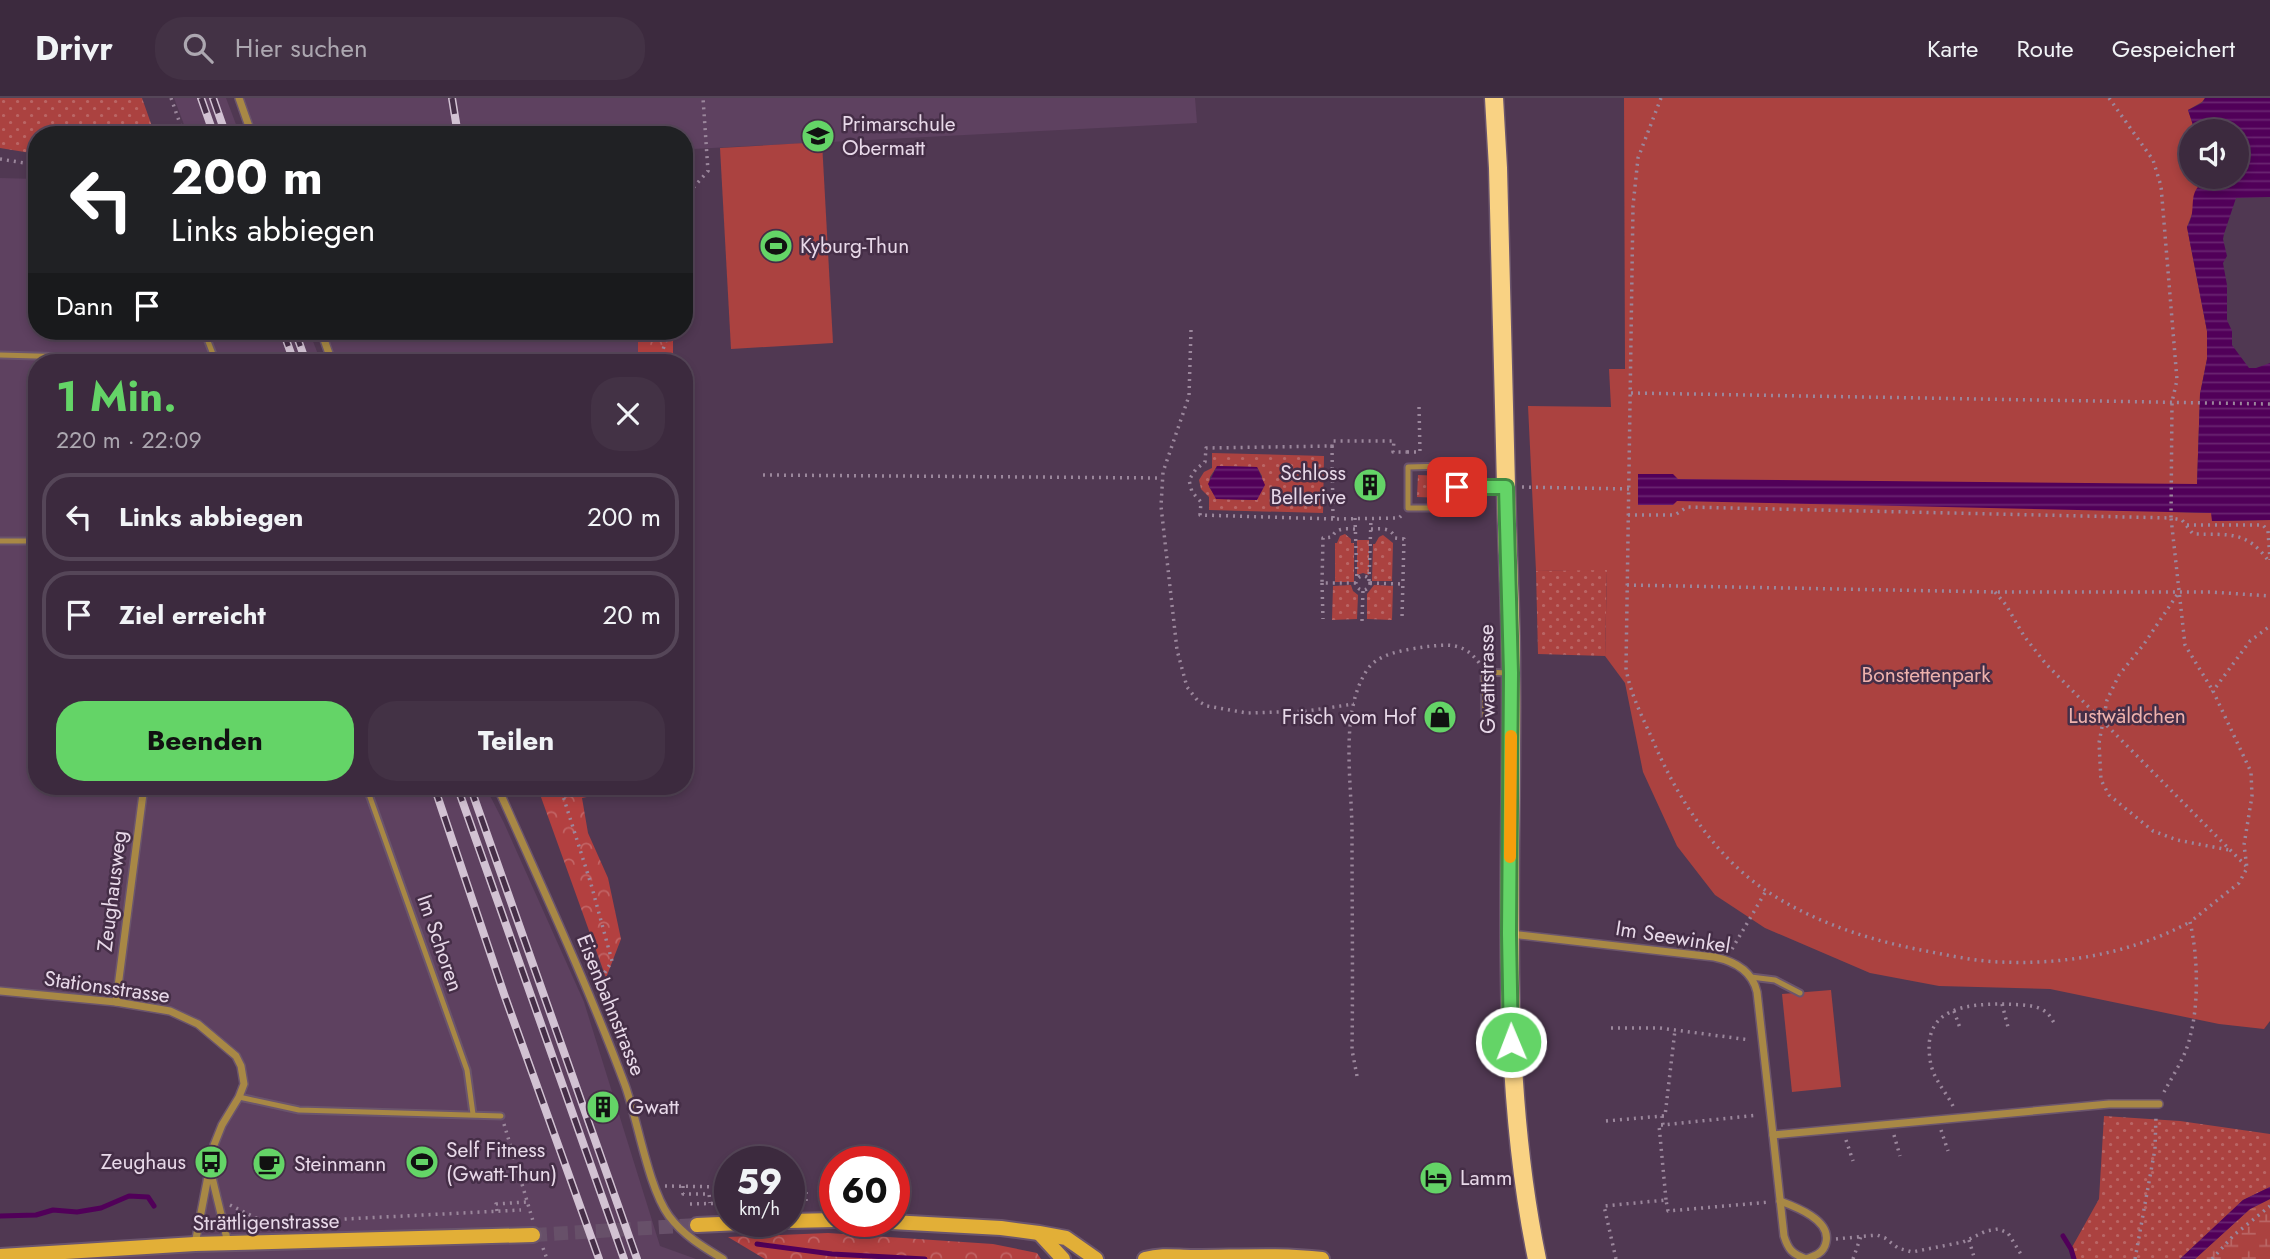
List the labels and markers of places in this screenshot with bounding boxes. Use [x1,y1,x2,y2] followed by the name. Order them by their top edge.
[842,109,956,163] place label: Primarschule Obermatt
[799,117,837,155] school or university icon: Primarschule Obermatt
[757,227,795,265] sports icon: Kyburg-Thun
[800,231,909,261] place label: Kyburg-Thun
[1427,457,1487,517] pin
[1271,458,1346,512] place label: Schloss Bellerive
[1351,466,1389,504] building icon: Schloss Bellerive
[1421,698,1459,736] shop icon: Frisch vom Hof
[1282,702,1417,732] place label: Frisch vom Hof
[584,1088,622,1126] building icon: Gwatt
[628,1092,679,1122] place label: Gwatt
[446,1135,557,1189] place label: Self Fitness (Gwatt-Thun)
[192,1143,230,1181] bus stop icon: Zeughaus
[403,1143,441,1181] sports icon: Self Fitness (Gwatt-Thun)
[250,1145,288,1183] cafe icon: Steinmann
[101,1147,186,1177] place label: Zeughaus
[294,1149,386,1179] place label: Steinmann
[1417,1159,1455,1197] hotel icon: Lamm
[1460,1163,1512,1193] place label: Lamm

